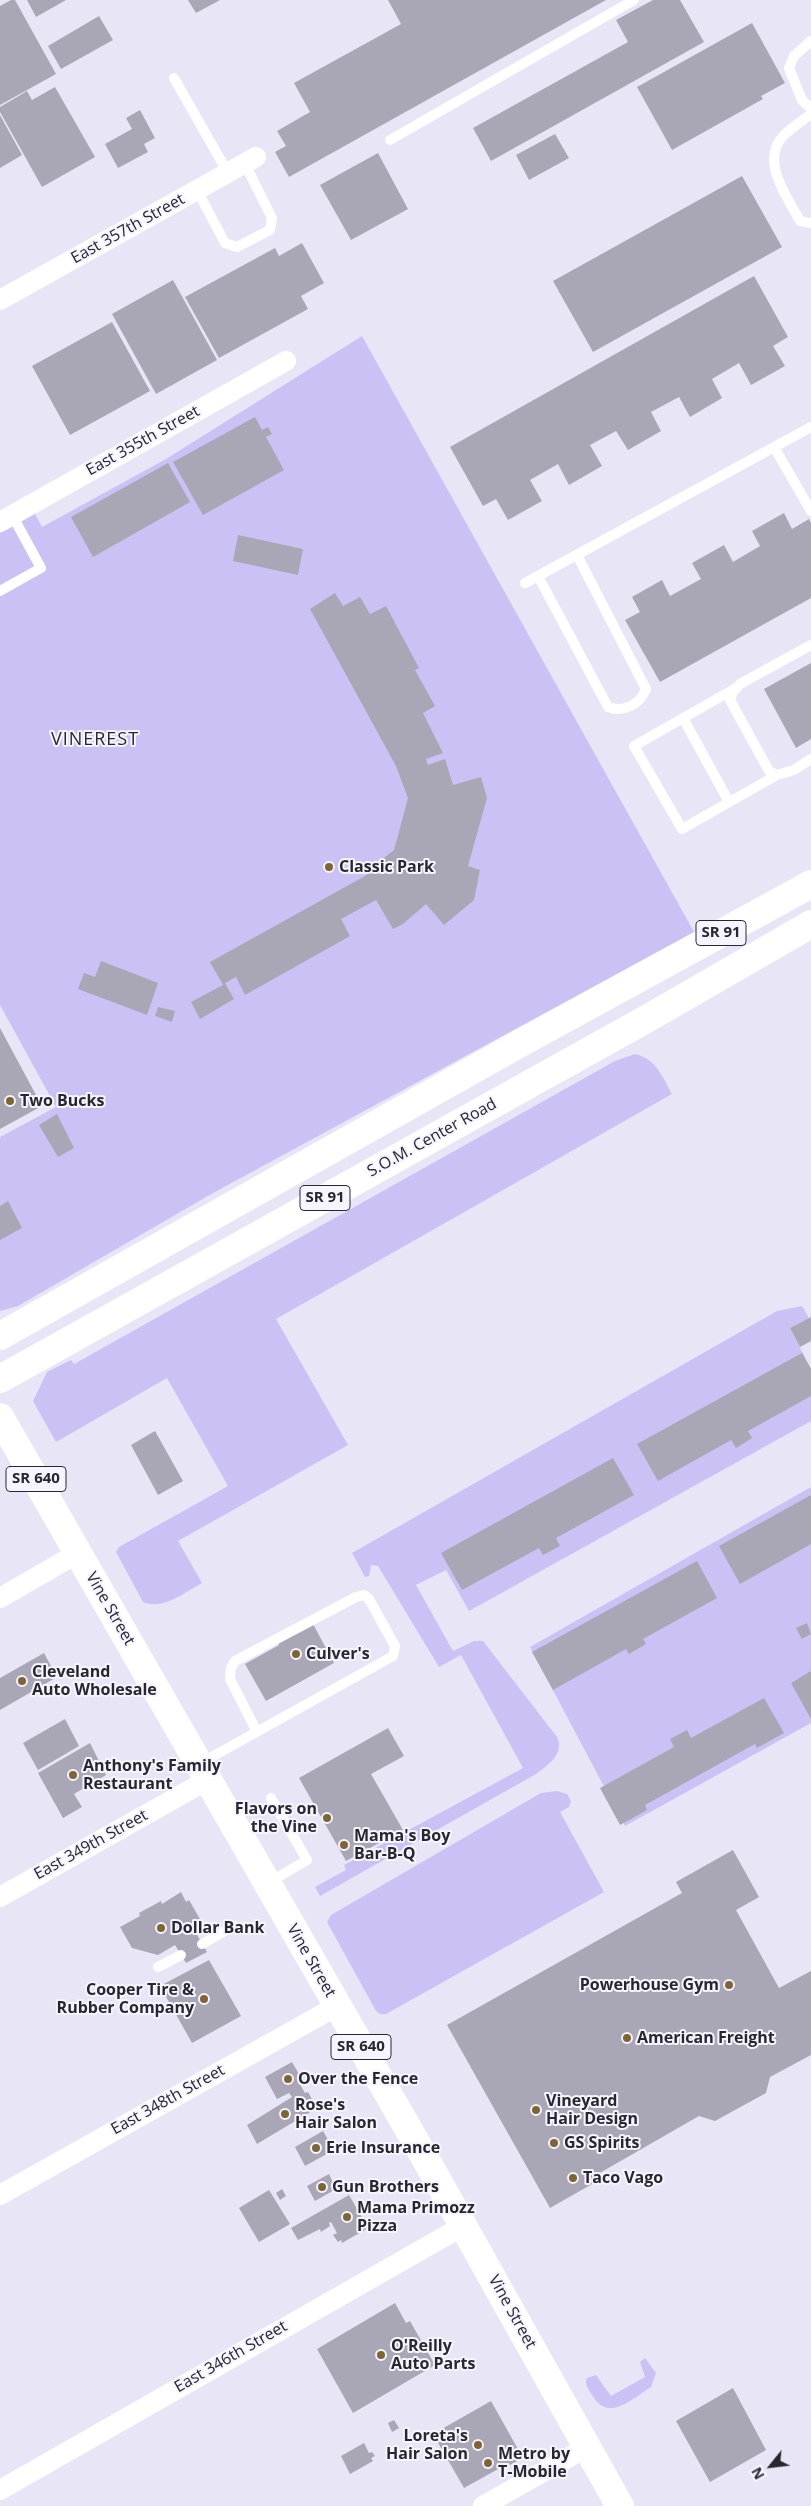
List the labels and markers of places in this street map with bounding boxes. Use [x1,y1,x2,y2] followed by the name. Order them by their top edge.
[339,857,434,877] place label: Classic Park
[323,861,335,873] marker: Classic Park
[20,1091,104,1111] place label: Two Bucks
[4,1095,16,1107] marker: Two Bucks
[306,1644,370,1664] place label: Culver's
[290,1648,302,1660] marker: Culver's
[32,1662,157,1700] place label: Cleveland Auto Wholesale
[16,1675,28,1687] marker: Cleveland Auto Wholesale
[83,1756,221,1794] place label: Anthony's Family Restaurant
[67,1769,79,1781] marker: Anthony's Family Restaurant
[235,1799,317,1837] place label: Flavors on the Vine
[321,1812,333,1824] marker: Flavors on the Vine
[354,1826,450,1864] place label: Mama's Boy Bar-B-Q
[338,1839,350,1851] marker: Mama's Boy Bar-B-Q
[171,1918,264,1938] place label: Dollar Bank
[155,1922,167,1934] marker: Dollar Bank
[580,1975,719,1995] place label: Powerhouse Gym
[723,1979,735,1991] marker: Powerhouse Gym
[57,1980,194,2018] place label: Cooper Tire & Rubber Company
[198,1993,210,2005] marker: Cooper Tire & Rubber Company
[637,2028,775,2048] place label: American Freight
[621,2032,633,2044] marker: American Freight
[298,2069,418,2089] place label: Over the Fence
[282,2073,294,2085] marker: Over the Fence
[546,2091,638,2129] place label: Vineyard Hair Design
[295,2095,377,2133] place label: Rose's Hair Salon
[530,2104,542,2116] marker: Vineyard Hair Design
[279,2108,291,2120] marker: Rose's Hair Salon
[564,2133,639,2153] place label: GS Spirits
[548,2137,560,2149] marker: GS Spirits
[326,2138,440,2158] place label: Erie Insurance
[310,2142,322,2154] marker: Erie Insurance
[583,2168,663,2188] place label: Taco Vago
[567,2172,579,2184] marker: Taco Vago
[332,2177,439,2197] place label: Gun Brothers
[316,2181,328,2193] marker: Gun Brothers
[357,2198,475,2236] place label: Mama Primozz Pizza
[341,2211,353,2223] marker: Mama Primozz Pizza
[391,2336,475,2374] place label: O'Reilly Auto Parts
[375,2349,387,2361] marker: O'Reilly Auto Parts
[386,2426,468,2464] place label: Loreta's Hair Salon
[472,2439,484,2451] marker: Loreta's Hair Salon
[498,2444,570,2482] place label: Metro by T-Mobile
[482,2457,494,2469] marker: Metro by T-Mobile

